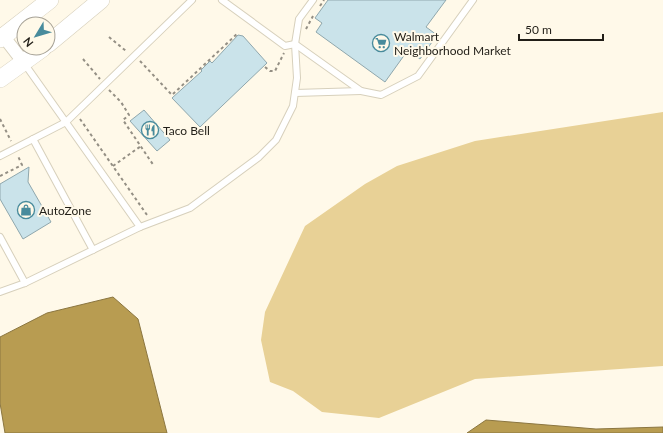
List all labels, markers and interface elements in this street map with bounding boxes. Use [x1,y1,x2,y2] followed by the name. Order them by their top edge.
[16,16,56,56] north arrow
[519,16,603,42] scale bar
[525,22,552,37] text: 50 m
[394,29,511,58] place label: Walmart Neighborhood Market
[371,33,391,53] supermarket icon: Walmart Neighborhood Market
[20,35,35,50] text: N
[140,120,160,140] restaurant icon: Taco Bell
[163,123,210,138] place label: Taco Bell
[16,200,36,220] shop icon: AutoZone
[39,203,91,218] place label: AutoZone

